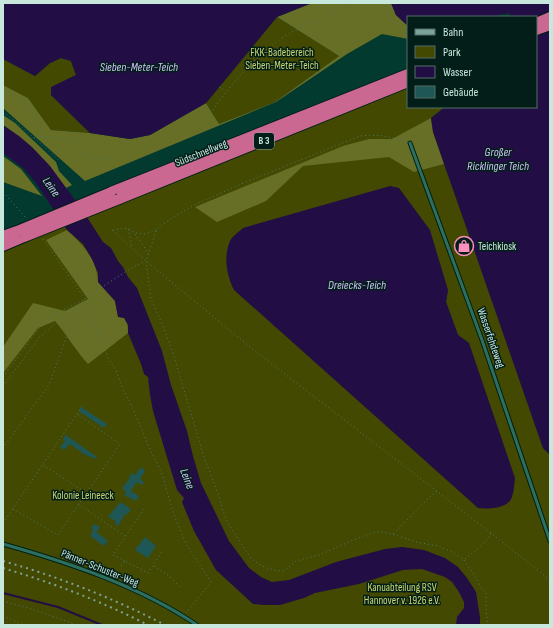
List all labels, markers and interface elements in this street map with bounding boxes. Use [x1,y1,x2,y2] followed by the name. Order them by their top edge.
[407,16,537,108] legend
[443,25,463,40] text: Bahn
[443,45,461,60] text: Park
[245,46,319,72] park label: FKK-Badebereich Sieben-Meter-Teich
[100,60,178,75] water label: Sieben-Meter-Teich
[443,65,472,80] text: Wasser
[443,85,478,100] text: Gebäude
[254,133,274,149] road number: B 3
[173,136,230,169] street label: Südschnellweg
[467,145,529,174] water label: Großer Ricklinger Teich
[39,174,63,200] water label: Leine
[453,235,475,257] shop icon: Teichkiosk
[478,240,517,253] place label: Teichkiosk
[328,278,386,293] water label: Dreiecks-Teich
[475,306,508,370] street label: Wasserfehdeweg
[176,467,198,492] water label: Leine
[52,489,115,502] park label: Kolonie Leineeck
[59,547,141,590] street label: Pänner-Schuster-Weg
[364,581,440,607] park label: Kanuabteilung RSV Hannover v. 1926 e.V.

